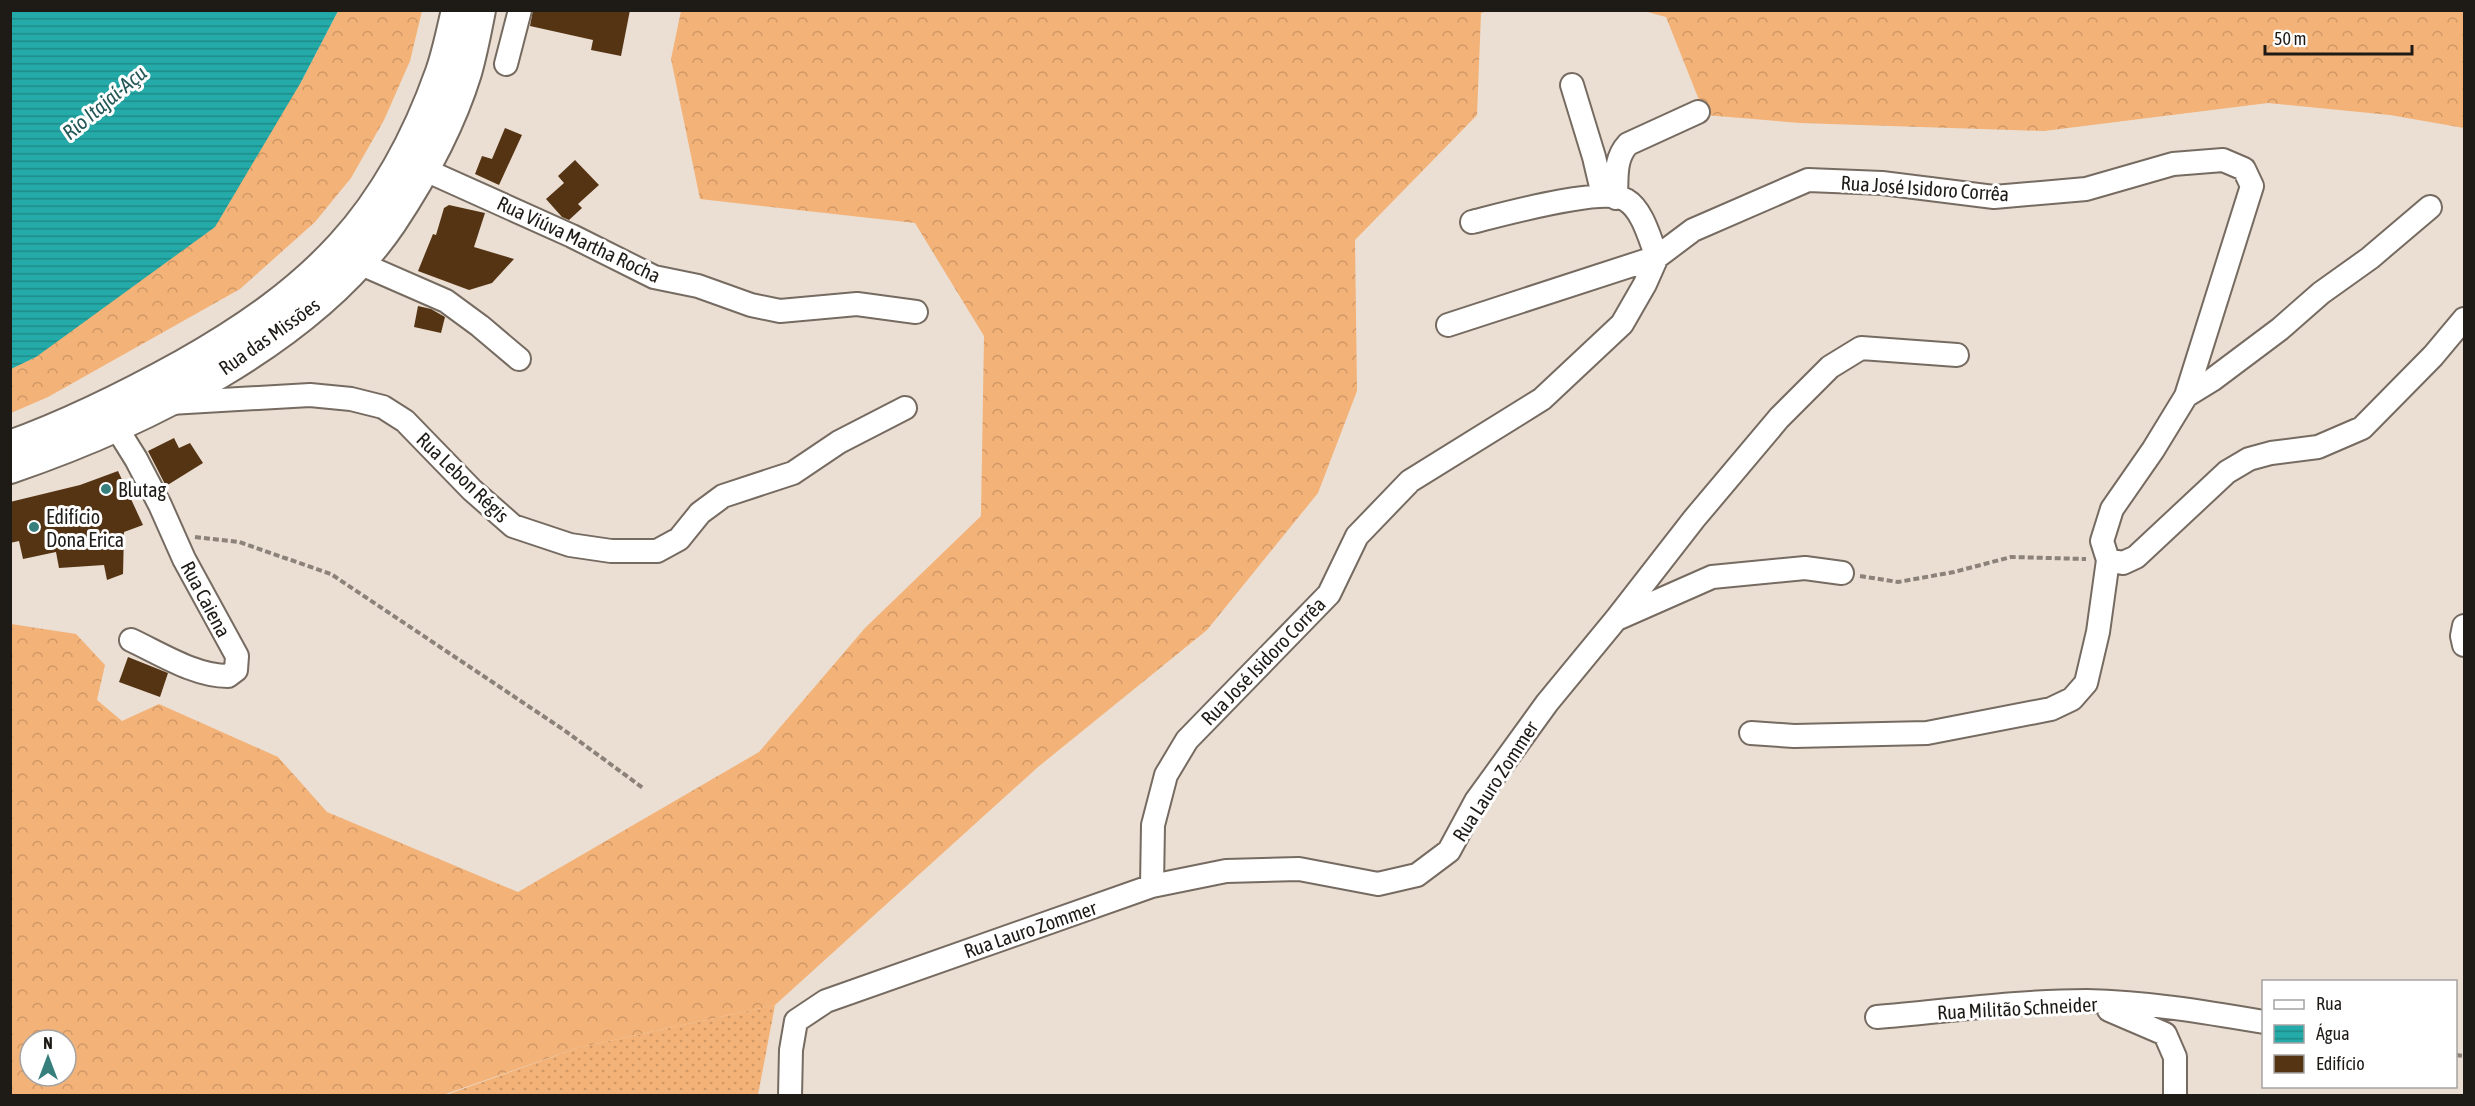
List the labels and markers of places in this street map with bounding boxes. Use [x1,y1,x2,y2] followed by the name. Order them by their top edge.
[118,478,166,501] place label: Blutag
[99,482,113,496] marker: Blutag
[46,505,124,551] place label: Edifício Dona Erica
[27,520,41,534] marker: Edifício Dona Erica

